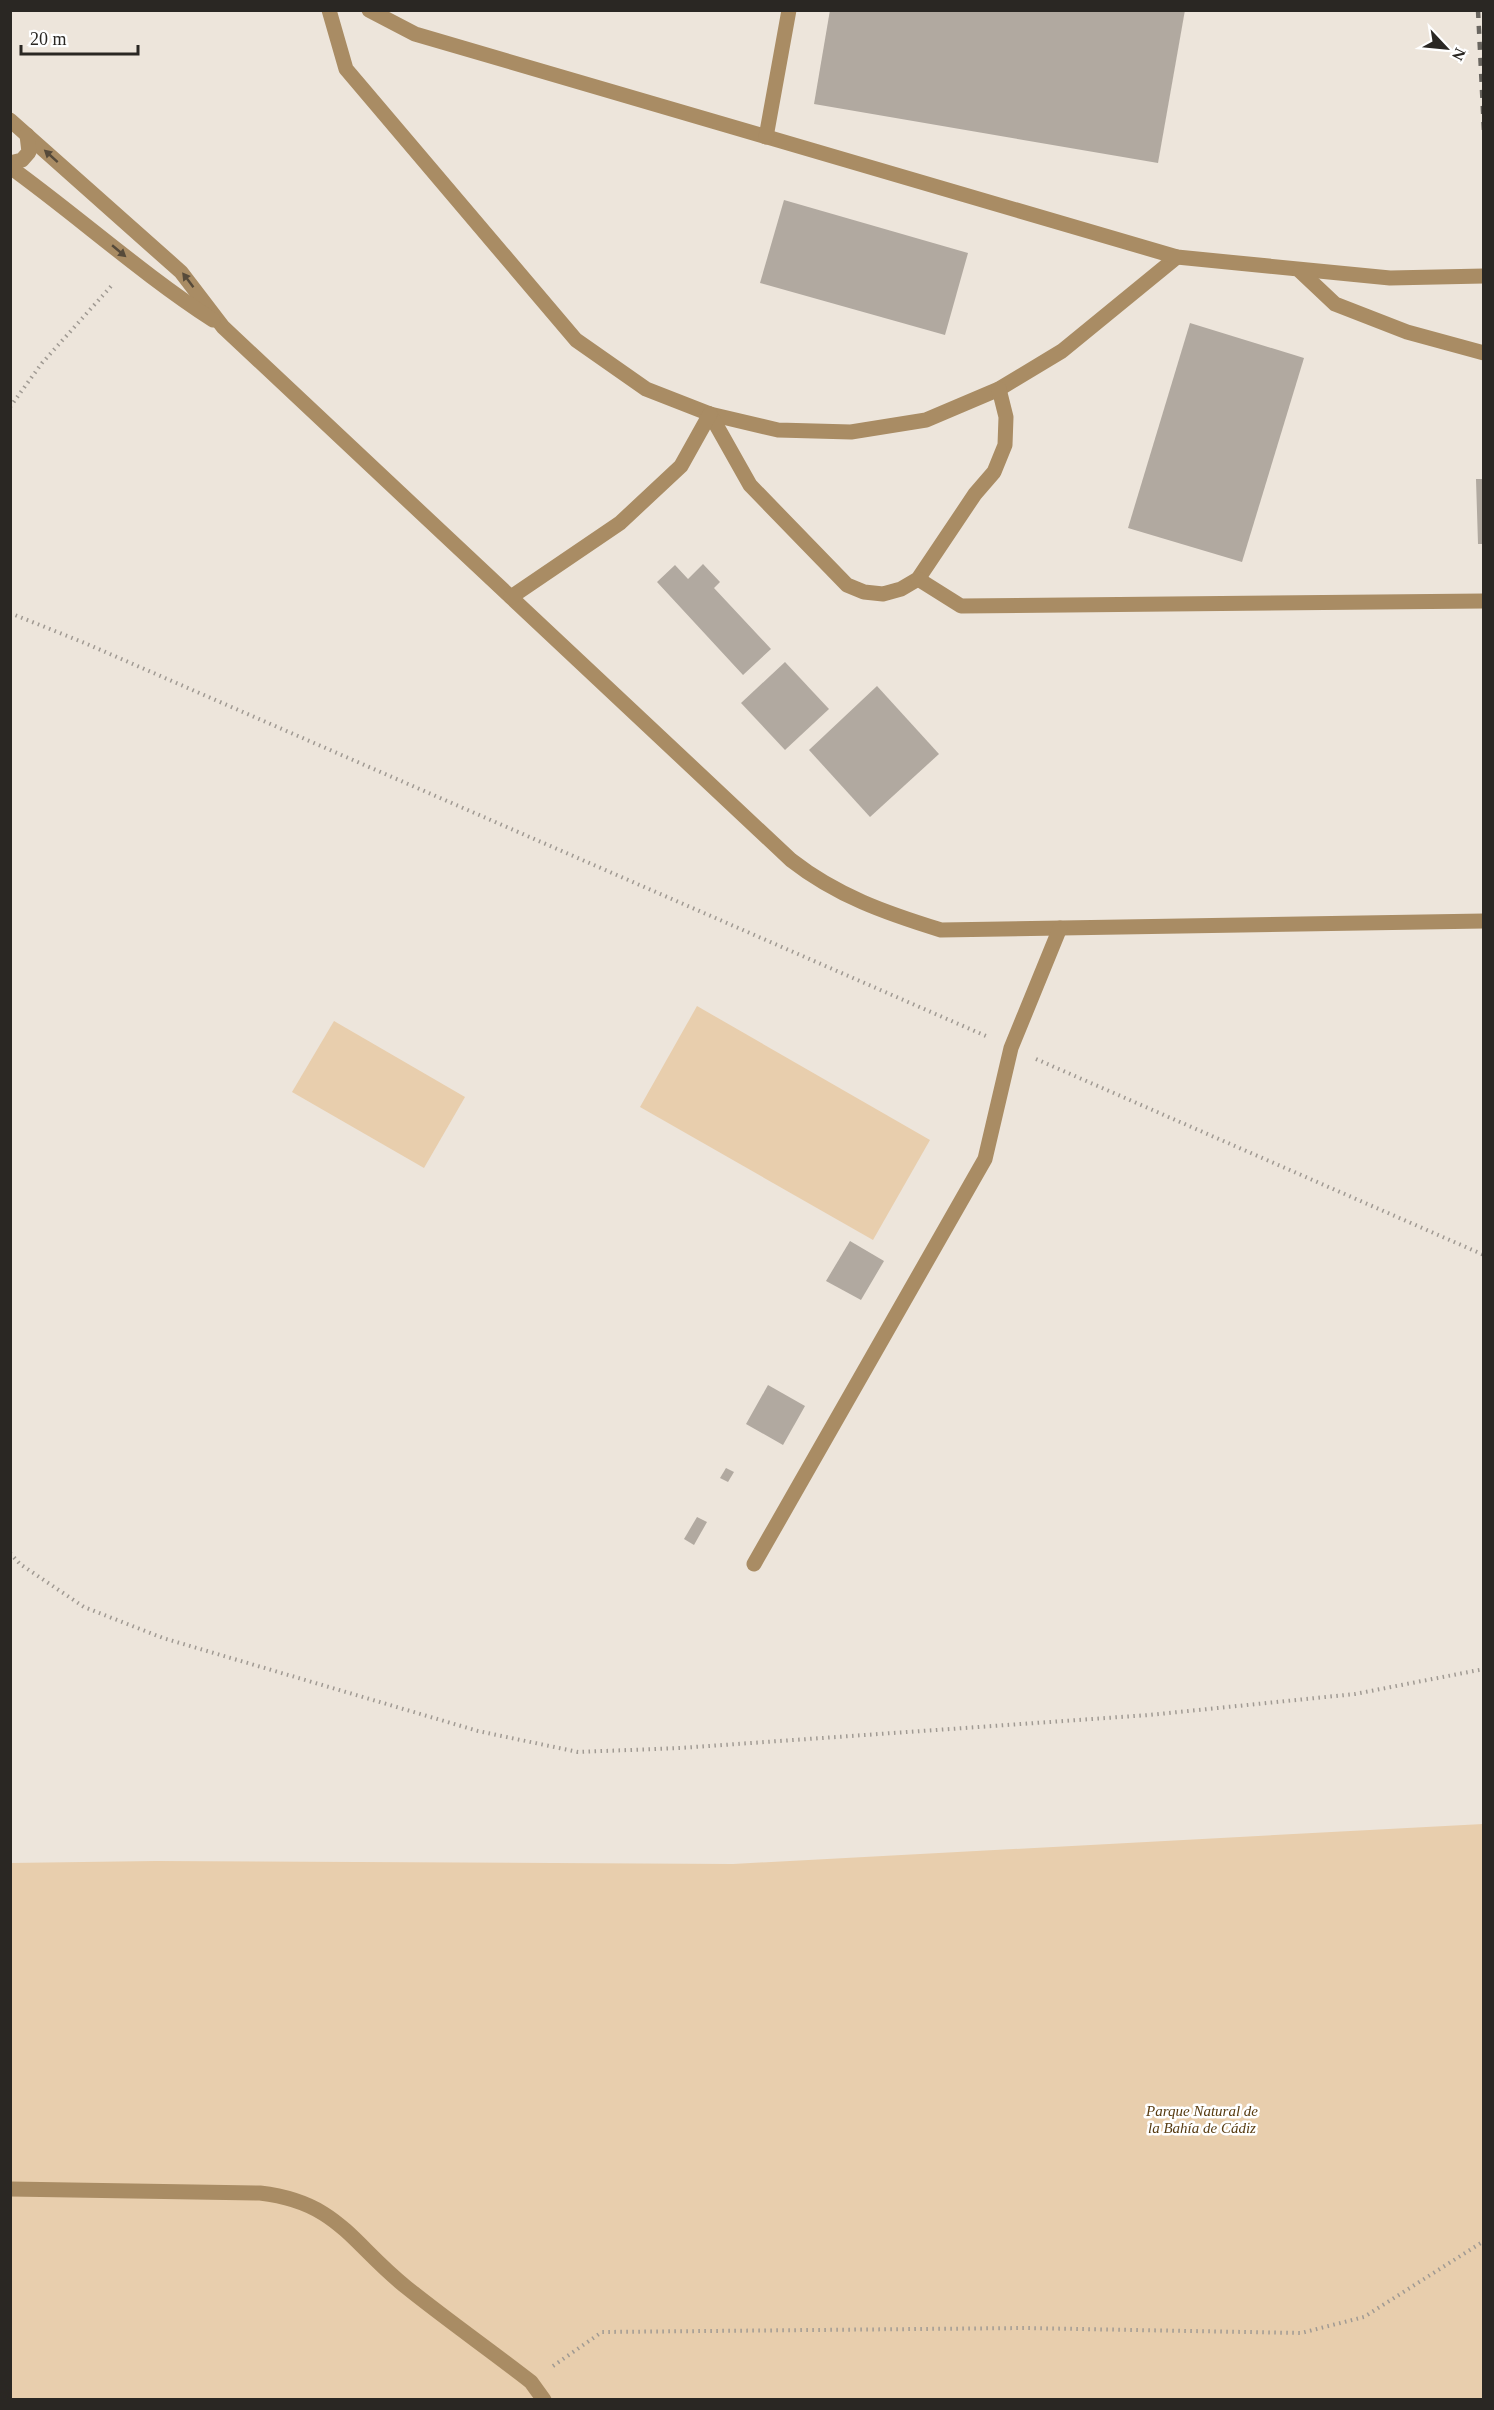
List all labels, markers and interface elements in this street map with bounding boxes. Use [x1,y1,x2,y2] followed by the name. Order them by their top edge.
[21,18,138,56] scale bar
[1416,18,1476,78] north arrow
[30,29,67,49] text: 20 m
[1449,45,1469,64] text: N
[44,150,59,163] one-way arrow
[111,244,127,257] one-way arrow
[182,273,194,288] one-way arrow
[1145,2103,1258,2136] park label: Parque Natural de la Bahía de Cádiz

